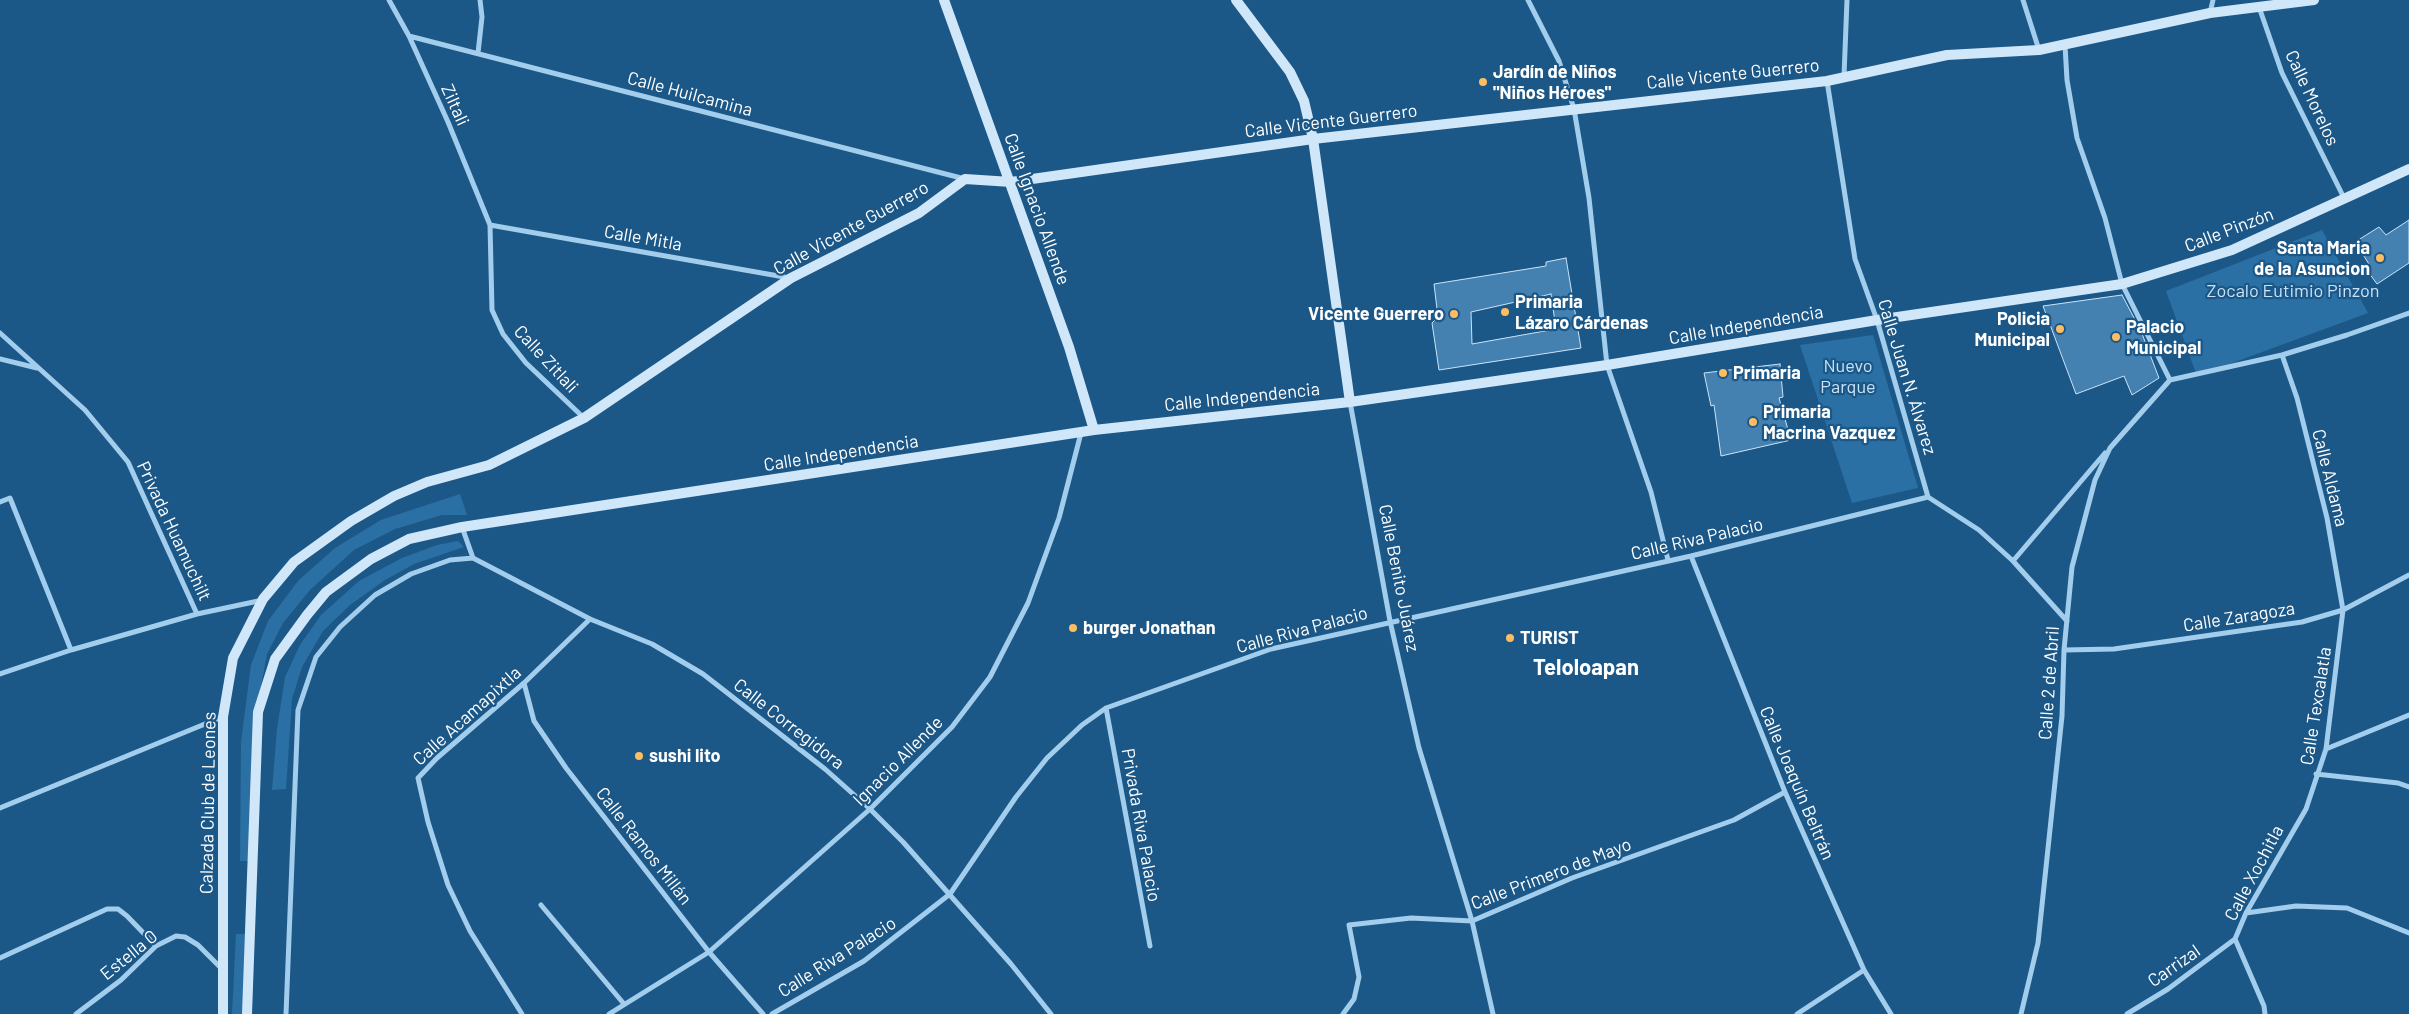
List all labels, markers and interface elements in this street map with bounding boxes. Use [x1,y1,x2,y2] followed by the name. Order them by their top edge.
[2280,47,2344,149] street label: Calle Morelos
[1645,54,1821,94] street label: Calle Vicente Guerrero
[1493,61,1617,104] place label: Jardín de Niños "Niños Héroes"
[625,67,755,121] street label: Calle Huilcamina
[1477,76,1489,88] marker: Jardín de Niños "Niños Héroes"
[436,81,474,129] street label: Ziltali
[1243,100,1419,142] street label: Calle Vicente Guerrero
[1000,130,1074,288] street label: Calle Ignacio Allende
[770,176,932,280] street label: Calle Vicente Guerrero
[2181,203,2277,257] street label: Calle Pinzón
[602,221,684,255] street label: Calle Mitla
[2254,237,2370,280] place label: Santa Maria de la Asuncion
[2374,252,2386,264] marker: Santa Maria de la Asuncion
[2207,280,2379,302] park label: Zocalo Eutimio Pinzon
[1515,291,1648,334] place label: Primaria Lázaro Cárdenas
[1873,297,1941,457] street label: Calle Juan N. Álvarez
[1667,301,1825,349] street label: Calle Independencia
[1308,303,1444,325] place label: Vicente Guerrero
[1499,306,1511,318] marker: Primaria Lázaro Cárdenas
[1448,308,1460,320] marker: Vicente Guerrero
[1975,308,2050,350] place label: Policia Municipal
[2126,316,2201,358] place label: Palacio Municipal
[509,321,583,397] street label: Calle Zitlali
[2054,323,2066,335] marker: Policia Municipal
[2110,331,2122,343] marker: Palacio Municipal
[1820,355,1876,398] park label: Nuevo Parque
[1733,362,1801,384] place label: Primaria
[1717,367,1729,379] marker: Primaria
[1163,378,1321,416] street label: Calle Independencia
[1763,401,1896,444] place label: Primaria Macrina Vazquez
[1747,416,1759,428] marker: Primaria Macrina Vazquez
[2307,427,2353,529] street label: Calle Aldama
[762,430,920,476] street label: Calle Independencia
[132,458,216,604] street label: Privada Huamuchilt
[1374,503,1424,653] street label: Calle Benito Juárez
[1629,513,1765,565] street label: Calle Riva Palacio
[2182,598,2296,636] street label: Calle Zaragoza
[1234,602,1370,658] street label: Calle Riva Palacio
[1083,617,1216,639] place label: burger Jonathan
[1067,622,1079,634] marker: burger Jonathan
[2034,625,2064,741] street label: Calle 2 de Abril
[1520,627,1579,649] place label: TURIST
[1504,632,1516,644] marker: TURIST
[2296,645,2336,767] street label: Calle Texcalatla
[1533,655,1639,681] district label: Teloloapan
[409,662,525,770] street label: Calle Acamapixtla
[729,674,849,774] street label: Calle Corregidora
[1755,703,1839,863] street label: Calle Joaquín Beltrán
[196,712,220,894] street label: Calzada Club de Leones
[849,712,947,810] street label: Ignacio Allende
[649,745,721,767] place label: sushi lito
[1117,746,1165,904] street label: Privada Riva Palacio
[633,750,645,762] marker: sushi lito
[591,783,697,909] street label: Calle Ramos Millán
[2220,822,2288,924] street label: Calle Xochitla
[1468,833,1634,915] street label: Calle Primero de Mayo
[774,912,900,1002] street label: Calle Riva Palacio
[96,925,162,985] street label: Estella O
[2144,940,2204,992] street label: Carrizal

